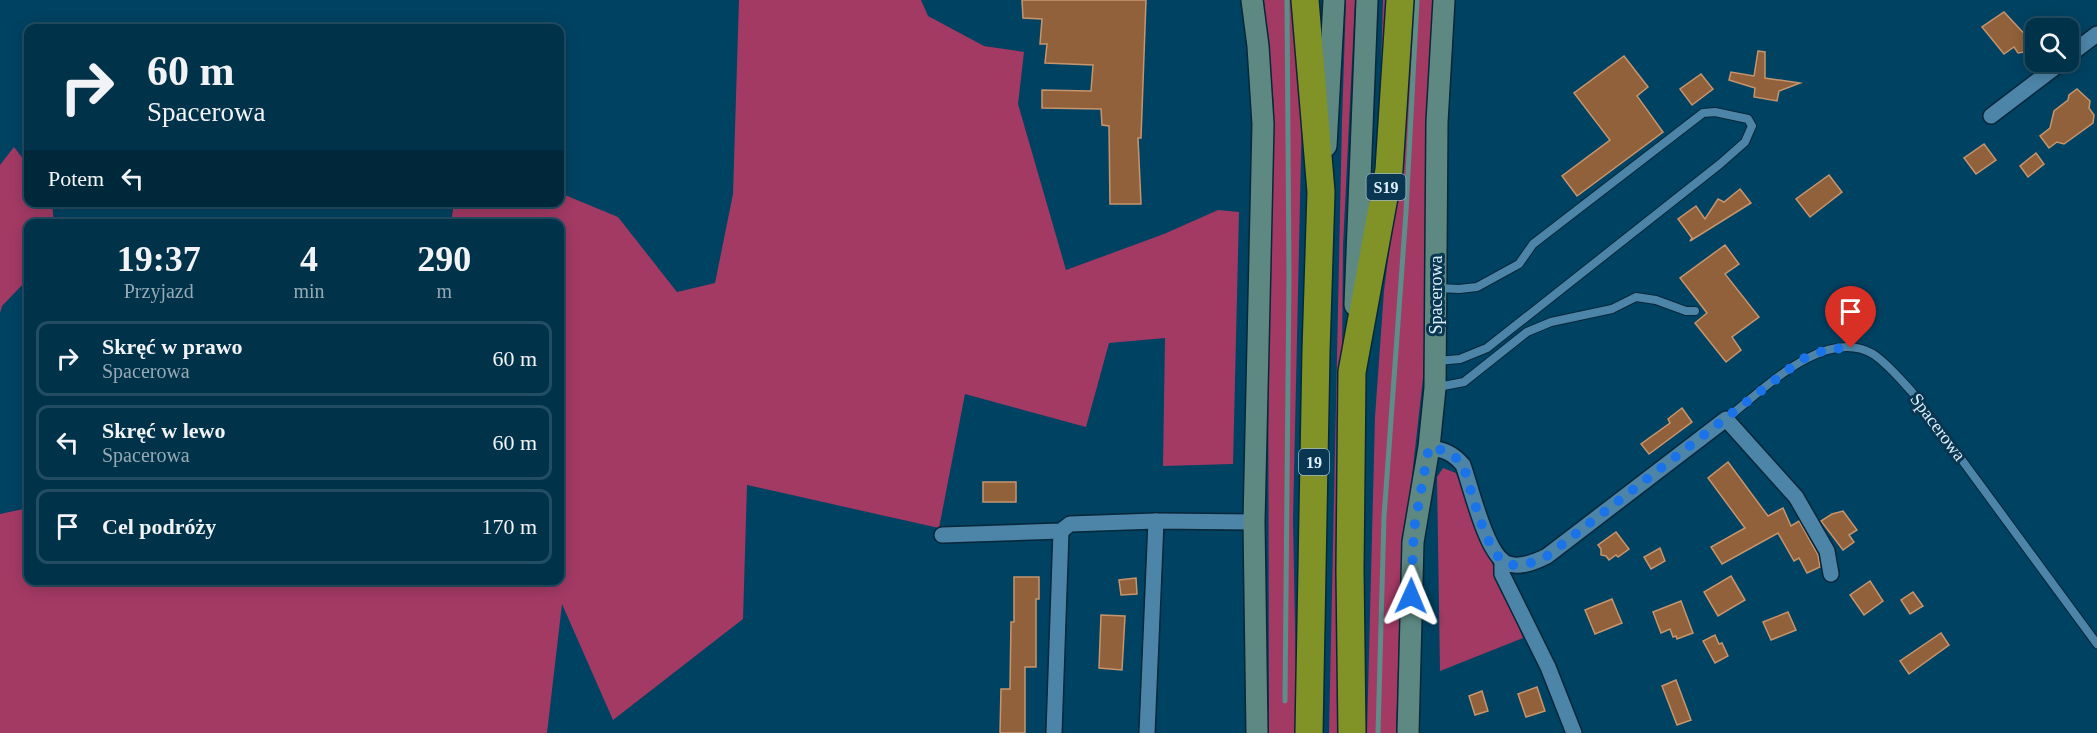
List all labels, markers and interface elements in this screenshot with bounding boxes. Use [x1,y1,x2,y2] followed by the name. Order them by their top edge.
[2025,18,2079,72] map controls
[2025,18,2079,72] button: search
[48,48,126,126] icon: right
[147,48,235,94] text: 60 m
[147,97,265,127] text: Spacerowa
[116,162,149,195] icon: left
[48,166,104,191] text: Potem
[1366,174,1406,200] road number: S19
[117,239,201,279] text: 19:37
[300,239,318,279] text: 4
[417,239,471,279] text: 290
[1426,256,1446,334] street label: Spacerowa
[124,280,194,302] text: Przyjazd
[293,280,325,302] text: min
[437,280,452,302] text: m
[1825,286,1876,348] pin
[1834,295,1867,328] icon: arrive
[102,334,243,359] text: Skręć w prawo
[51,342,84,375] icon: right
[492,346,537,371] text: 60 m
[102,360,190,382] text: Spacerowa
[1906,389,1970,465] street label: Spacerowa
[102,418,225,443] text: Skręć w lewo
[51,426,84,459] icon: left
[492,430,537,455] text: 60 m
[102,444,190,466] text: Spacerowa
[1299,449,1329,475] road number: 19
[51,510,84,543] icon: arrive
[102,514,216,539] text: Cel podróży
[481,514,537,539] text: 170 m
[1379,564,1443,628] position arrow

